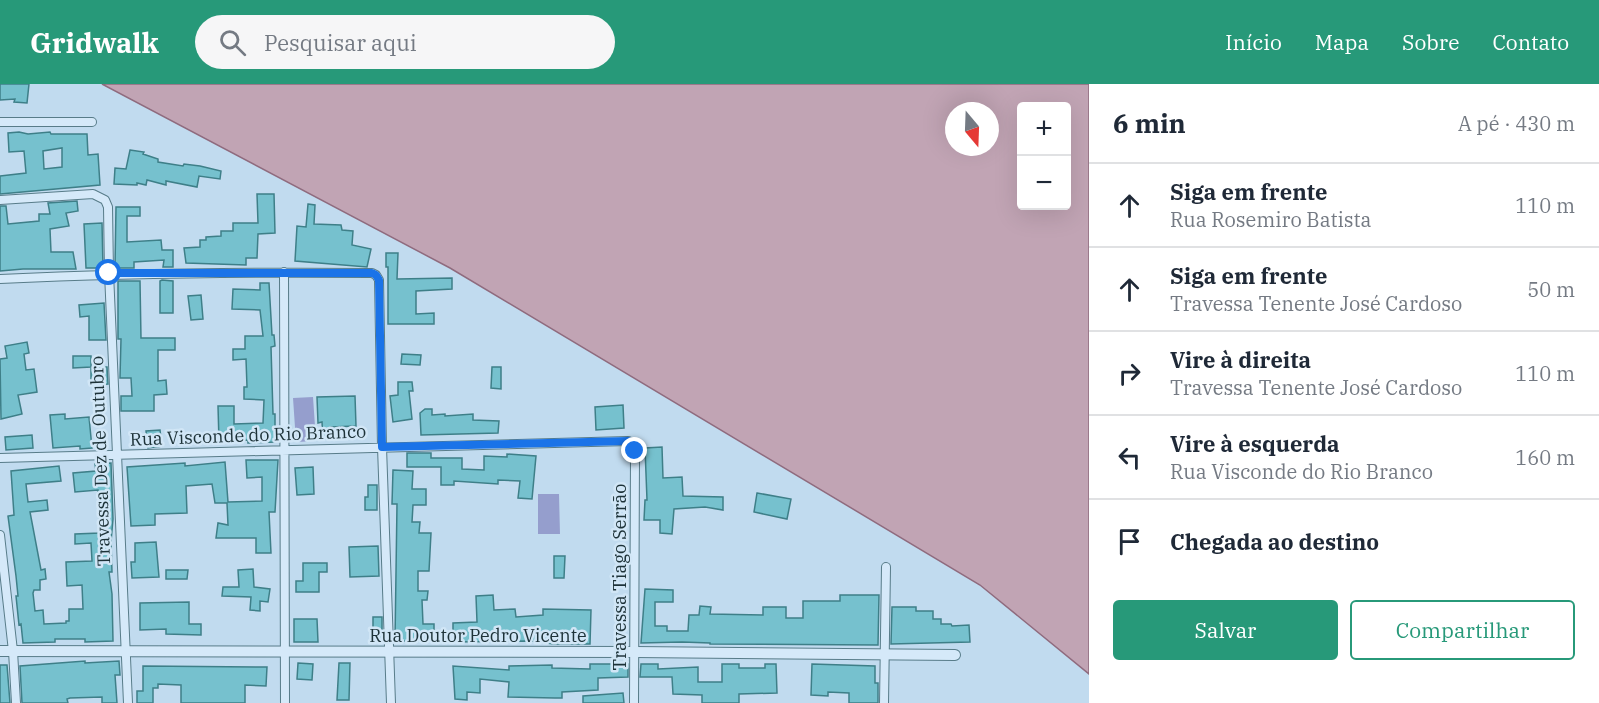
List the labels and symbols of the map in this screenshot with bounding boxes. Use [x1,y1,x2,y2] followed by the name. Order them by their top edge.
[945,102,999,156] north arrow
[95,259,121,285] route start
[85,355,115,567] street label: Travessa Dez de Outubro
[129,419,367,451] street label: Rua Visconde do Rio Branco
[621,437,647,463] route end
[608,484,631,670] street label: Travessa Tiago Serrão
[369,624,587,647] street label: Rua Doutor Pedro Vicente

